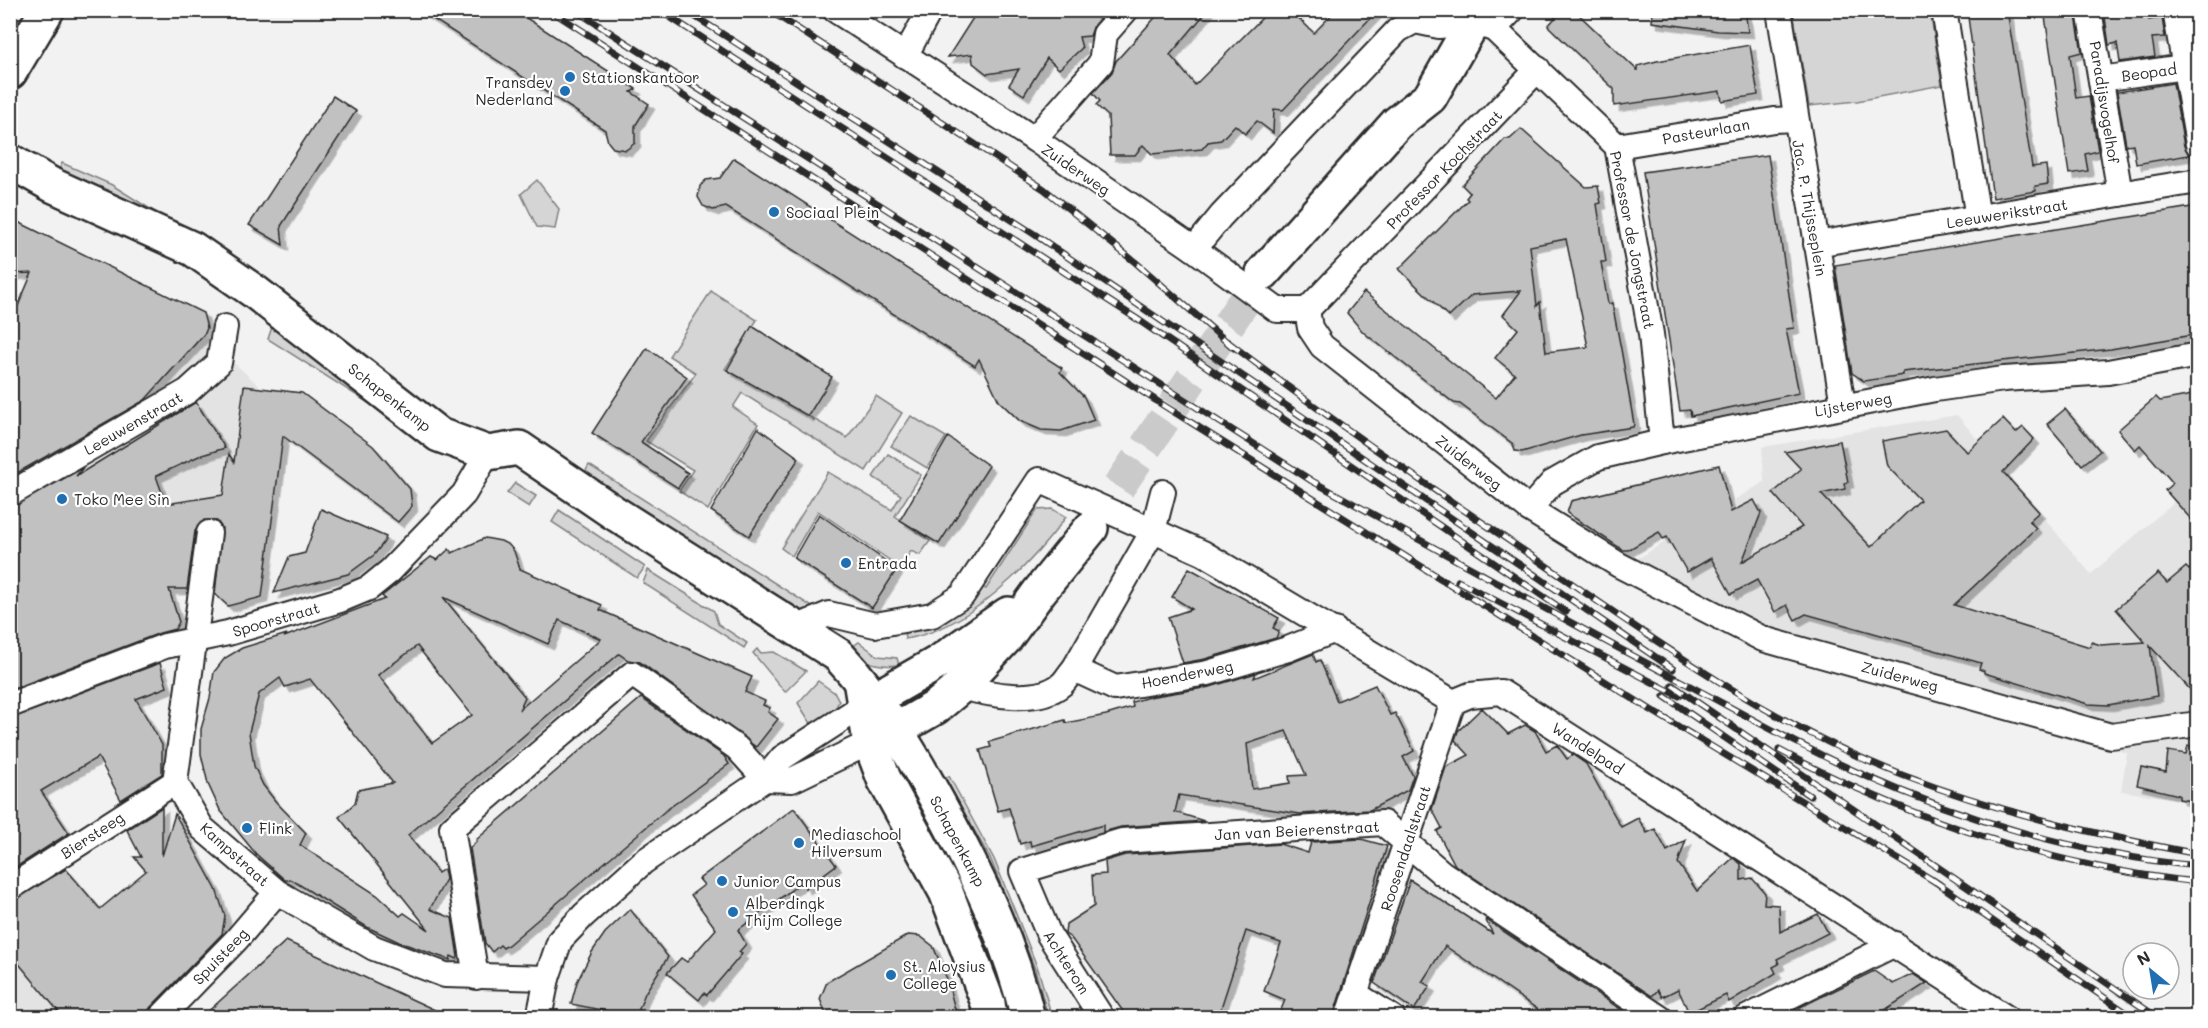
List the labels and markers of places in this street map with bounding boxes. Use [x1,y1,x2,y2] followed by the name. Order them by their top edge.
[582,67,700,87] place label: Stationskantoor
[563,70,577,84] marker: Stationskantoor
[475,72,553,109] place label: Transdev Nederland
[558,84,572,98] marker: Transdev Nederland
[786,202,879,222] place label: Sociaal Plein
[767,205,781,219] marker: Sociaal Plein
[74,489,170,509] place label: Toko Mee Sin
[55,492,69,506] marker: Toko Mee Sin
[858,553,917,573] place label: Entrada
[839,556,853,570] marker: Entrada
[259,818,292,838] place label: Flink
[240,821,254,835] marker: Flink
[811,824,902,861] place label: Mediaschool Hilversum
[792,836,806,850] marker: Mediaschool Hilversum
[734,871,841,891] place label: Junior Campus
[715,874,729,888] marker: Junior Campus
[745,893,843,930] place label: Alberdingk Thijm College
[726,905,740,919] marker: Alberdingk Thijm College
[903,956,986,993] place label: St. Aloysius College
[884,968,898,982] marker: St. Aloysius College

